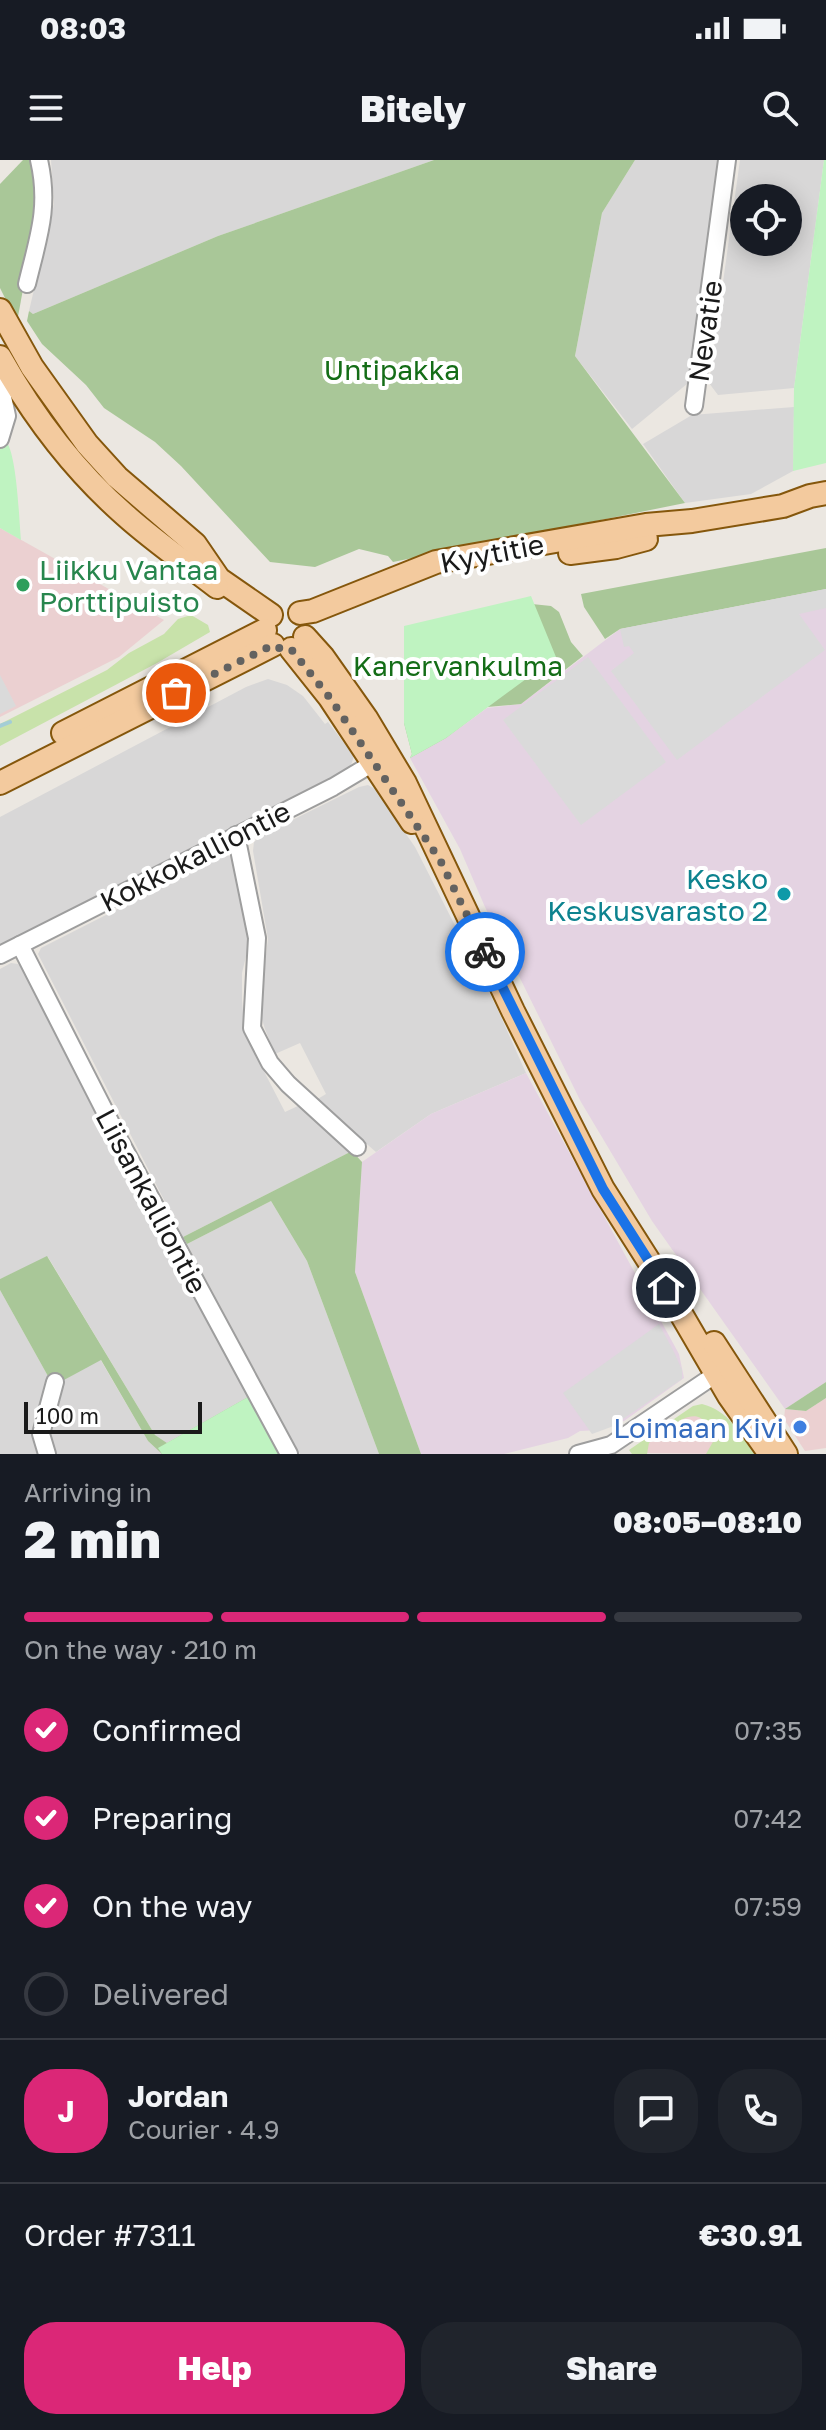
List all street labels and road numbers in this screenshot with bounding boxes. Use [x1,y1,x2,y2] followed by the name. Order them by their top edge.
[682,278,728,384] street label: Nevatie
[437,527,547,579] street label: Kyytitie
[94,794,296,918] street label: Kokkokalliontie
[89,1103,215,1299] street label: Liisankalliontie

